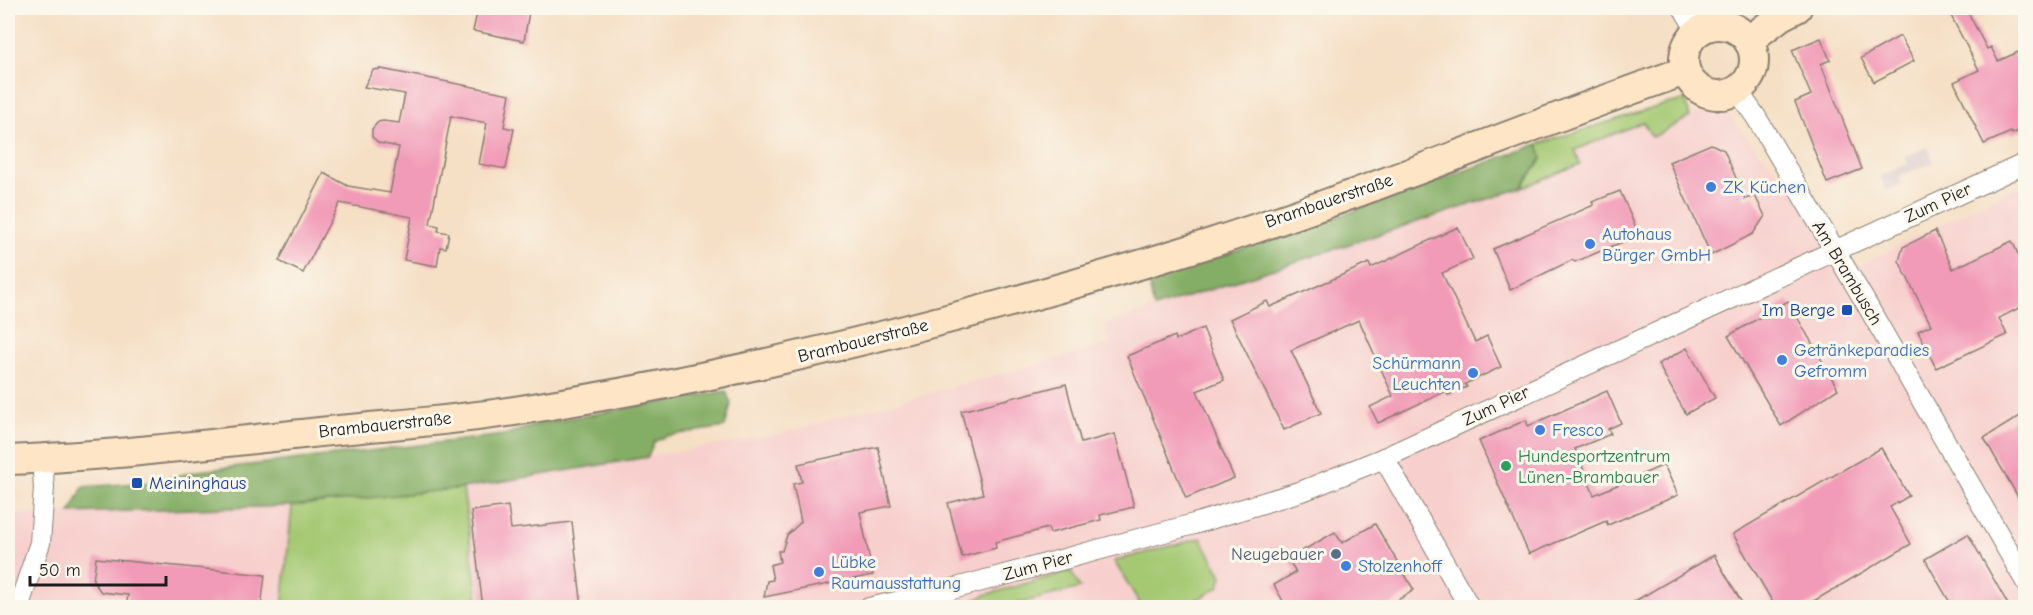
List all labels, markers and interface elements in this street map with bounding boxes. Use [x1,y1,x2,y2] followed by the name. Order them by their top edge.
[1262,169,1396,233] street label: Brambauerstraße
[1723,177,1806,198] place label: ZK Küchen
[1901,178,1975,227] street label: Zum Pier
[1704,180,1718,194] marker: ZK Küchen
[1808,217,1886,329] street label: Am Brambusch
[1602,224,1711,266] place label: Autohaus Bürger GmbH
[1583,237,1597,251] marker: Autohaus Bürger GmbH
[1762,300,1835,321] place label: Im Berge
[1840,303,1854,317] marker: Im Berge
[796,315,930,367] street label: Brambauerstraße
[1794,340,1929,382] place label: Getränkeparadies Gefromm
[1372,353,1461,395] place label: Schürmann Leuchten
[1775,353,1789,367] marker: Getränkeparadies Gefromm
[1466,366,1480,380] marker: Schürmann Leuchten
[1459,381,1533,430] street label: Zum Pier
[317,408,453,442] street label: Brambauerstraße
[1552,420,1604,441] place label: Fresco
[1533,423,1547,437] marker: Fresco
[1518,446,1670,488] place label: Hundesportzentrum Lünen-Brambauer
[1499,459,1513,473] marker: Hundesportzentrum Lünen-Brambauer
[149,473,246,494] place label: Meininghaus
[130,476,144,490] marker: Meininghaus
[1231,544,1325,565] place label: Neugebauer
[1001,546,1076,585] street label: Zum Pier
[1329,547,1343,561] marker: Neugebauer
[30,549,166,587] scale bar
[831,552,961,594] place label: Lübke Raumausstattung
[1358,556,1443,577] place label: Stolzenhoff
[1339,559,1353,573] marker: Stolzenhoff
[39,560,81,581] text: 50 m
[812,565,826,579] marker: Lübke Raumausstattung

